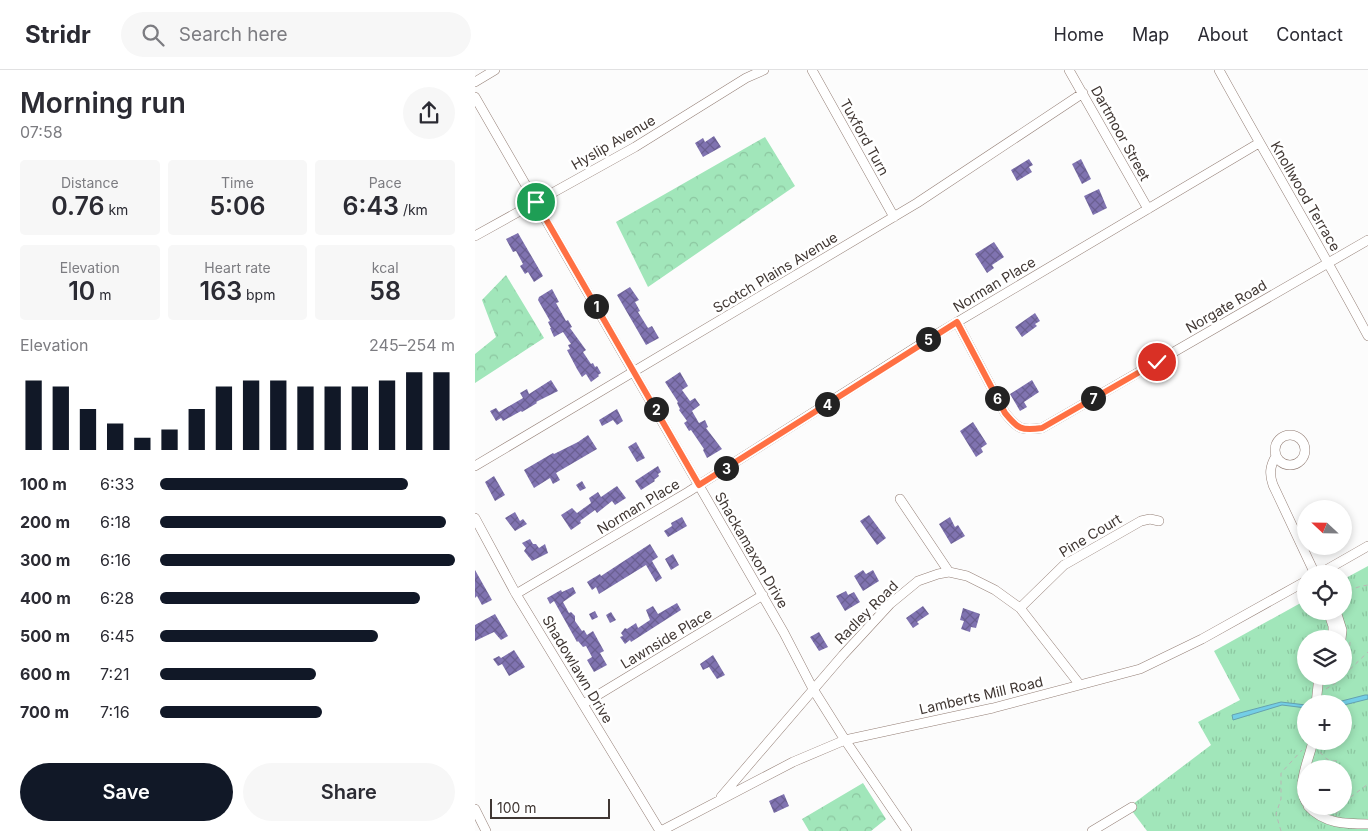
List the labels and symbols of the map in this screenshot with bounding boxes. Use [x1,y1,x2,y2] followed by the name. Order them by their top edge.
[1088,83,1154,184] street label: Dartmoor Street
[837,96,893,178] street label: Tuxford Turn
[568,111,658,173] street label: Hyslip Avenue
[1268,138,1344,254] street label: Knollwood Terrace
[515,181,557,223] pin
[710,228,840,316] street label: Scotch Plains Avenue
[950,253,1038,315] street label: Norman Place
[1182,276,1270,336] street label: Norgate Road
[583,294,609,318] pin: 1
[915,326,941,352] pin: 5
[1136,341,1178,383] pin
[985,386,1009,410] pin: 6
[1081,386,1105,410] pin: 7
[815,392,839,416] pin: 4
[643,396,669,422] pin: 2
[713,456,739,480] pin: 3
[594,475,682,537] street label: Norman Place
[712,489,792,611] street label: Shackamaxon Drive
[1297,500,1353,555] north arrow
[1056,510,1125,560] street label: Pine Court
[831,577,901,647] street label: Radley Road
[617,604,715,672] street label: Lawnside Place
[539,612,617,726] street label: Shadowlawn Drive
[917,672,1045,718] street label: Lamberts Mill Road
[490,796,610,819] scale bar

